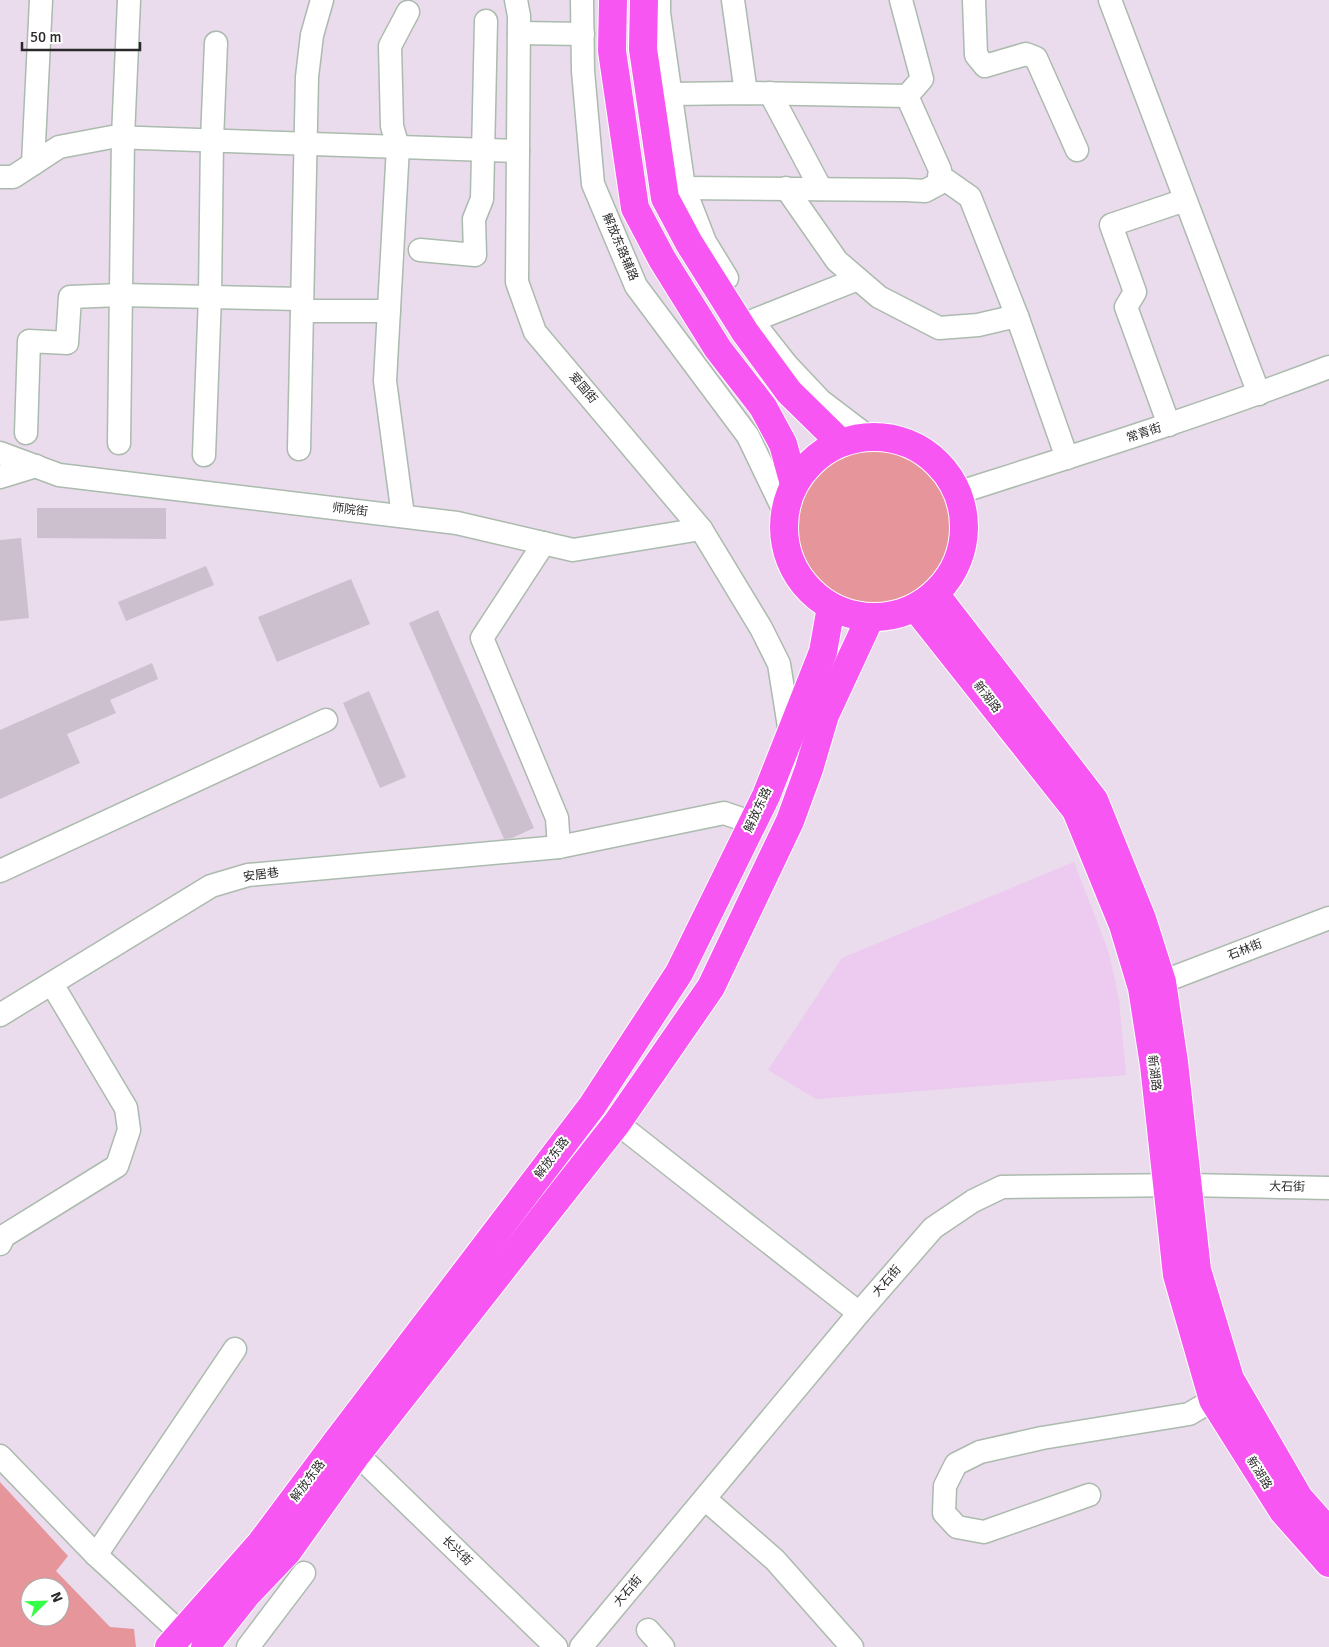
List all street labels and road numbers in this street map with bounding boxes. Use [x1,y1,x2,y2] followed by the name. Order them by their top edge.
[599,211,641,283] street label: 解放东路辅路
[566,369,600,407] street label: 爱国街
[1125,420,1163,446] street label: 常青街
[331,500,369,520] street label: 师院街
[970,678,1004,716] street label: 新湖路
[741,785,775,835] street label: 解放东路
[242,865,280,885] street label: 安居巷
[1226,937,1264,963] street label: 石林街
[1144,1054,1164,1092] street label: 新湖路
[532,1134,572,1182] street label: 解放东路
[1269,1179,1305,1195] street label: 大石街
[870,1262,904,1300] street label: 大石街
[1243,1454,1275,1492] street label: 新湖路
[288,1457,328,1505] street label: 解放东路
[439,1533,475,1569] street label: 长兴街
[611,1572,645,1610] street label: 大石街

